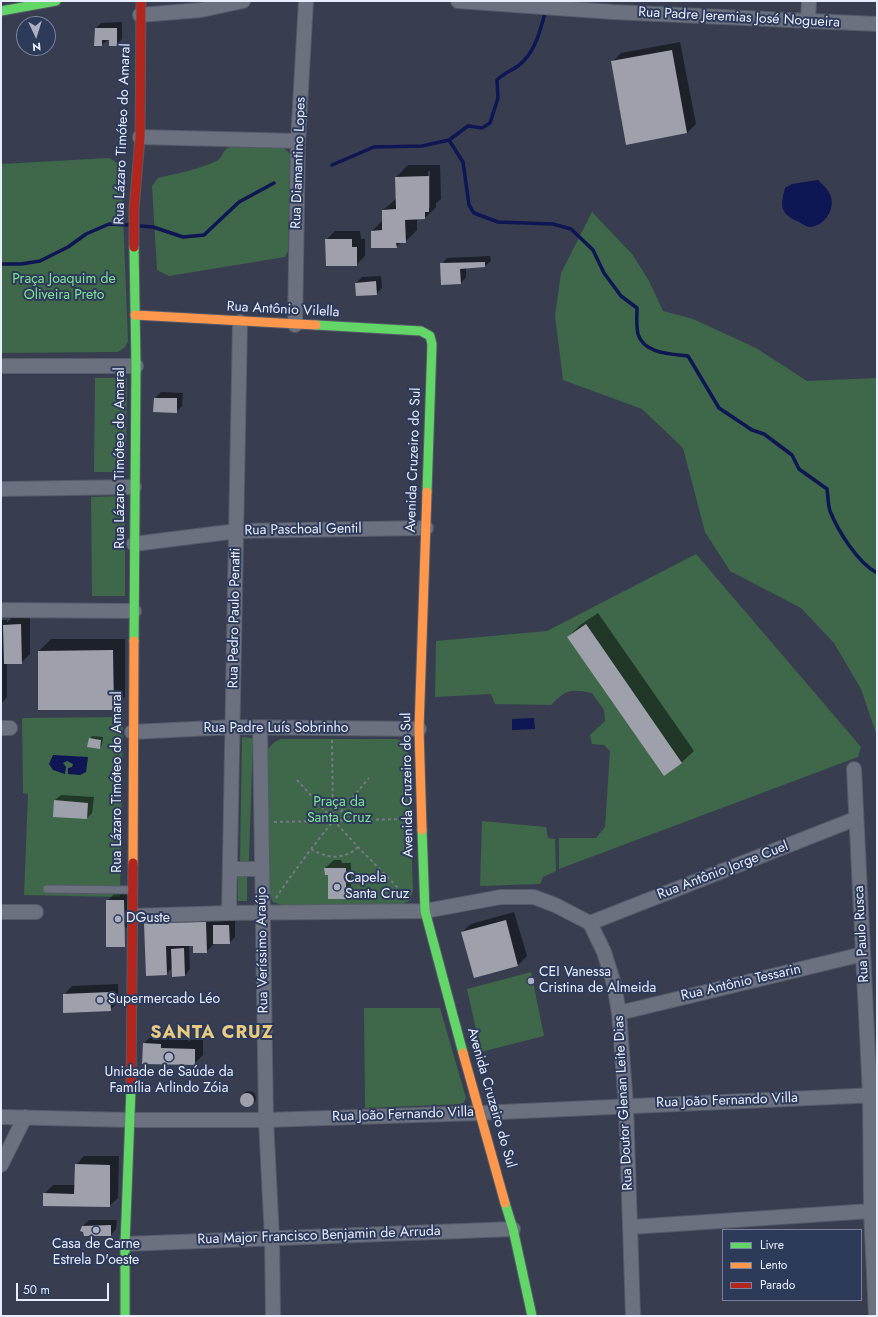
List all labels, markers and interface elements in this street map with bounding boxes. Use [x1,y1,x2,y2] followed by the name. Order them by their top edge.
[638,4,840,32] street label: Rua Padre Jeremias José Nogueira
[16,16,56,56] north arrow
[32,39,42,55] text: N
[111,43,135,225] street label: Rua Lázaro Timóteo do Amaral
[288,97,310,229] street label: Rua Diamantino Lopes
[12,272,116,304] park label: Praça Joaquim de Oliveira Preto
[226,299,340,321] street label: Rua Antônio Vilella
[113,367,129,549] street label: Rua Lázaro Timóteo do Amaral
[403,387,425,533] street label: Avenida Cruzeiro do Sul
[244,521,362,539] street label: Rua Paschoal Gentil
[225,548,245,688] street label: Rua Pedro Paulo Penatti
[110,691,126,873] street label: Rua Lázaro Timóteo do Amaral
[398,712,418,858] street label: Avenida Cruzeiro do Sul
[203,721,349,737] street label: Rua Padre Luís Sobrinho
[307,795,371,828] park label: Praça da Santa Cruz
[655,838,791,904] street label: Rua Antônio Jorge Cuel
[345,871,409,904] place label: Capela Santa Cruz
[332,882,342,892] marker: Capela Santa Cruz
[851,885,873,983] street label: Rua Paulo Rusca
[253,886,273,1014] street label: Rua Veríssimo Araújo
[126,911,170,927] place label: DGuste
[113,914,123,924] marker: DGuste
[679,961,803,1005] street label: Rua Antônio Tessarin
[539,965,656,998] place label: CEI Vanessa Cristina de Almeida
[526,976,536,986] marker: CEI Vanessa Cristina de Almeida
[108,992,220,1008] place label: Supermercado Léo
[95,995,105,1005] marker: Supermercado Léo
[611,1015,637,1191] street label: Rua Doutor Glenan Leite Dias
[150,1023,274,1045] district label: SANTA CRUZ
[463,1026,519,1170] street label: Avenida Cruzeiro do Sul
[163,1051,175,1063] marker: Unidade de Saúde da Família Arlindo Zóia
[104,1065,234,1098] place label: Unidade de Saúde da Família Arlindo Zóia
[656,1090,798,1112] street label: Rua João Fernando Villa
[332,1104,474,1126] street label: Rua João Fernando Villa
[197,1223,441,1249] street label: Rua Major Francisco Benjamin de Arruda
[91,1225,101,1235] marker: Casa de Carne Estrela D'oeste
[722,1229,862,1301] legend
[760,1236,784,1254] text: Livre
[52,1237,140,1270] place label: Casa de Carne Estrela D'oeste
[760,1256,787,1274] text: Lento
[18,1275,111,1301] scale bar
[760,1276,795,1294] text: Parado
[23,1281,50,1299] text: 50 m

